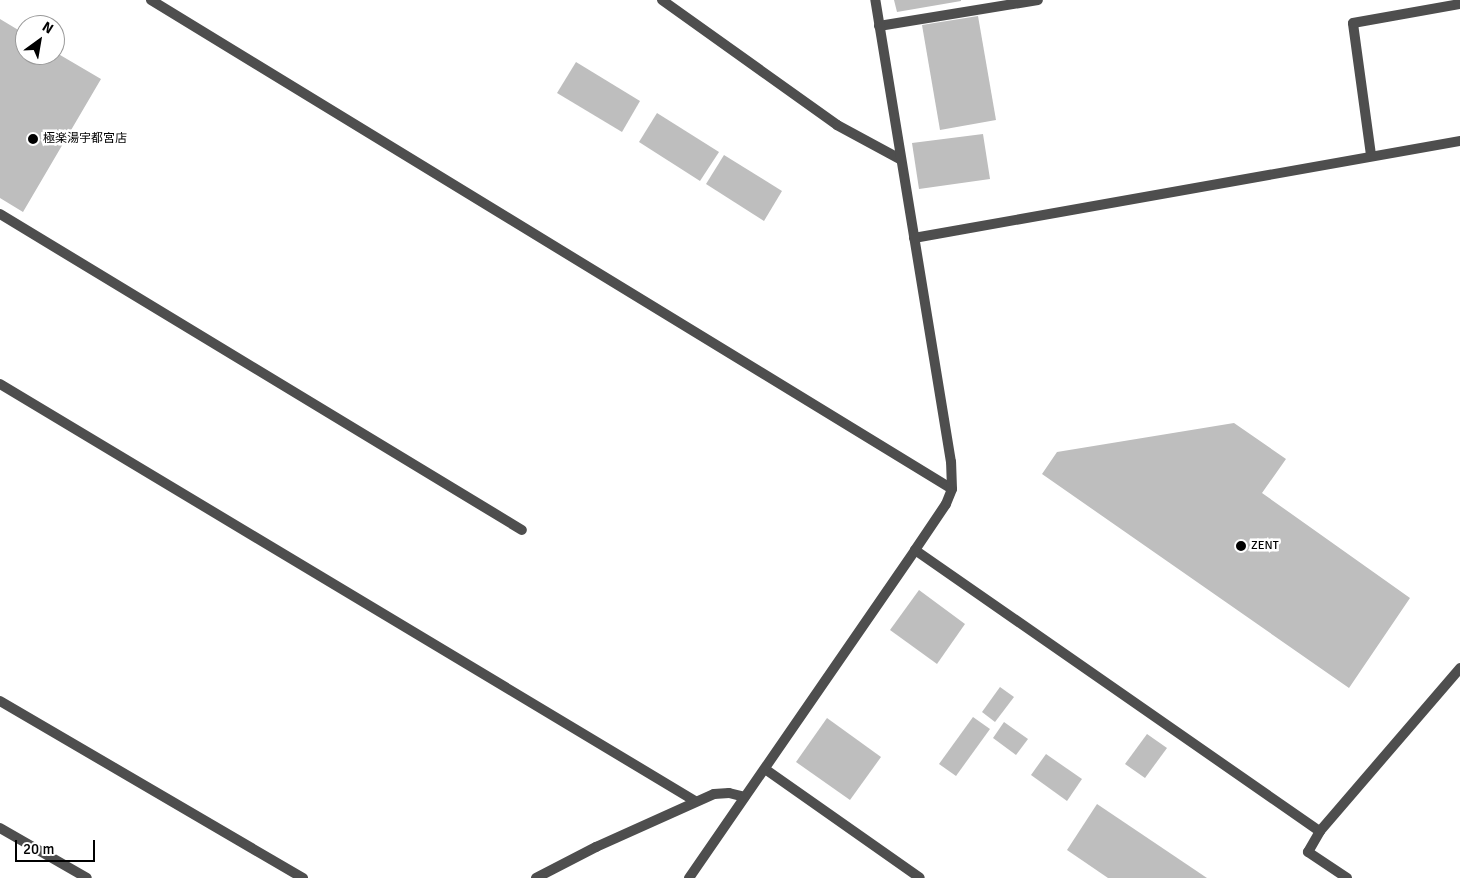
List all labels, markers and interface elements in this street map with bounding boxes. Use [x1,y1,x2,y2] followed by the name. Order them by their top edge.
[15,15,65,65] north arrow
[39,18,56,37] text: N
[43,132,127,146] place label: 極楽湯宇都宮店
[27,133,39,145] marker: 極楽湯宇都宮店
[1251,539,1279,553] place label: ZENT
[1235,540,1247,552] marker: ZENT
[18,830,98,862] scale bar
[23,840,54,858] text: 20 m

